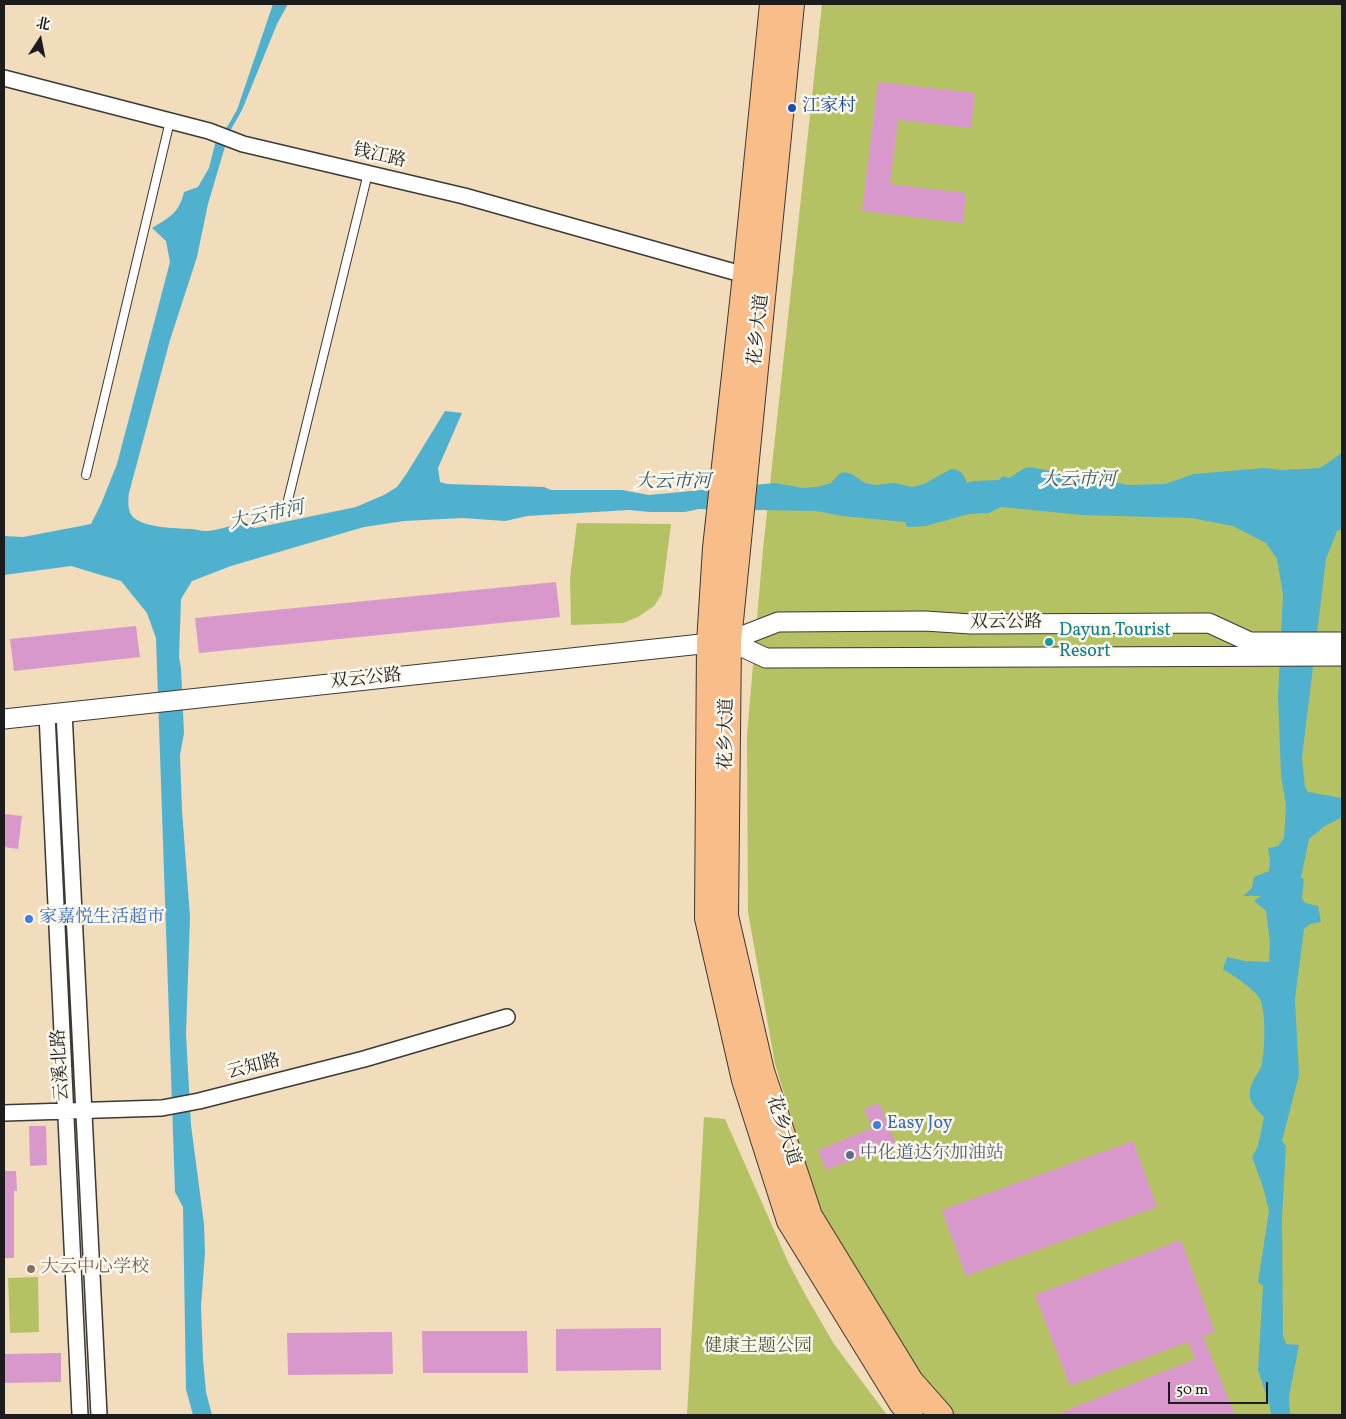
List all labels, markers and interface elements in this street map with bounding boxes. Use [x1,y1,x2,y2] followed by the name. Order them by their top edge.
[34,14,52,35] text: 北
[15,15,65,65] north arrow
[802,97,856,119] place label: 江家村
[786,102,798,114] marker: 江家村
[350,140,408,174] street label: 钱江路
[745,293,775,367] street label: 花乡大道
[1040,471,1116,493] water label: 大云市河
[635,473,711,495] water label: 大云市河
[227,498,307,536] water label: 大云市河
[970,613,1042,635] street label: 双云公路
[1059,621,1171,664] place label: Dayun Tourist Resort
[1043,636,1055,648] marker: Dayun Tourist Resort
[329,665,403,695] street label: 双云公路
[717,698,739,770] street label: 花乡大道
[39,908,165,930] place label: 家嘉悦生活超市
[23,913,35,925] marker: 家嘉悦生活超市
[49,1028,75,1102] street label: 云溪北路
[225,1051,283,1085] street label: 云知路
[761,1093,803,1169] street label: 花乡大道
[887,1114,953,1136] place label: Easy Joy
[871,1119,883,1131] marker: Easy Joy
[860,1144,1004,1166] place label: 中化道达尔加油站
[844,1149,856,1161] marker: 中化道达尔加油站
[41,1258,149,1280] place label: 大云中心学校
[25,1263,37,1275] marker: 大云中心学校
[704,1337,812,1359] park label: 健康主题公园
[1171,1372,1271,1404] scale bar
[1176,1380,1208,1401] text: 50 m

